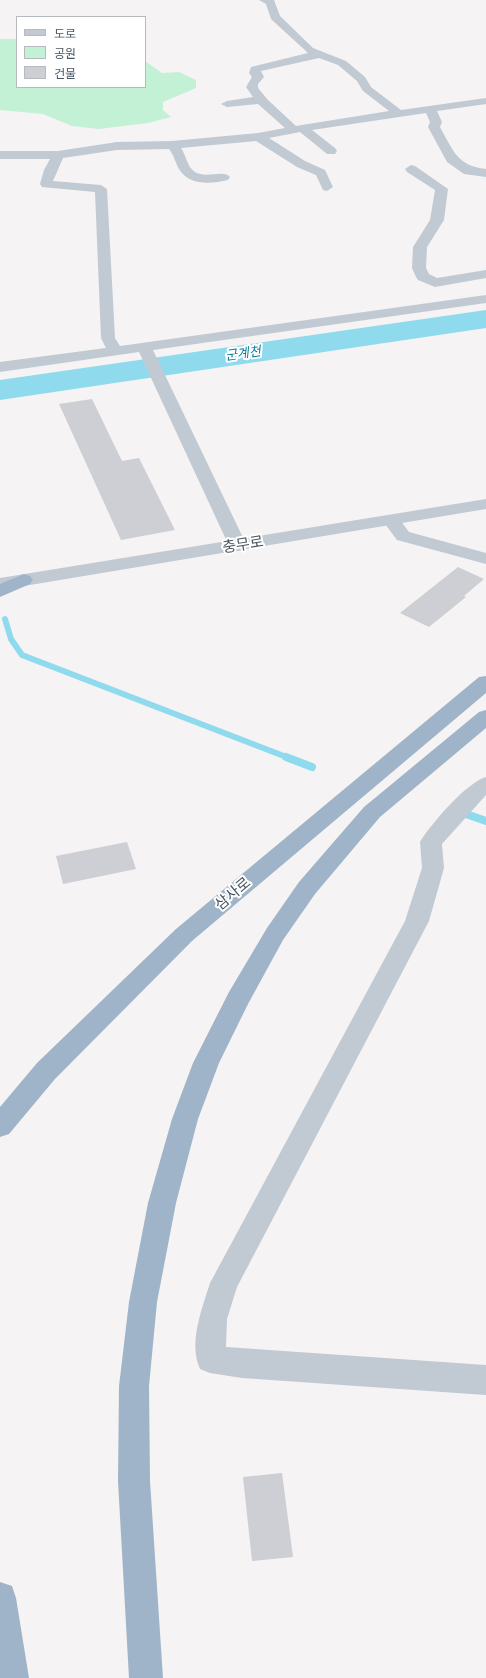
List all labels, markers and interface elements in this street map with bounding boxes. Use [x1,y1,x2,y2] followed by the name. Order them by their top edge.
[16,16,146,88] legend
[54,27,76,41] text: 도로
[54,47,76,61] text: 공원
[54,67,76,81] text: 건물
[224,344,262,364] water label: 군계천
[221,533,265,557] street label: 충무로
[211,874,255,914] street label: 삼사로

